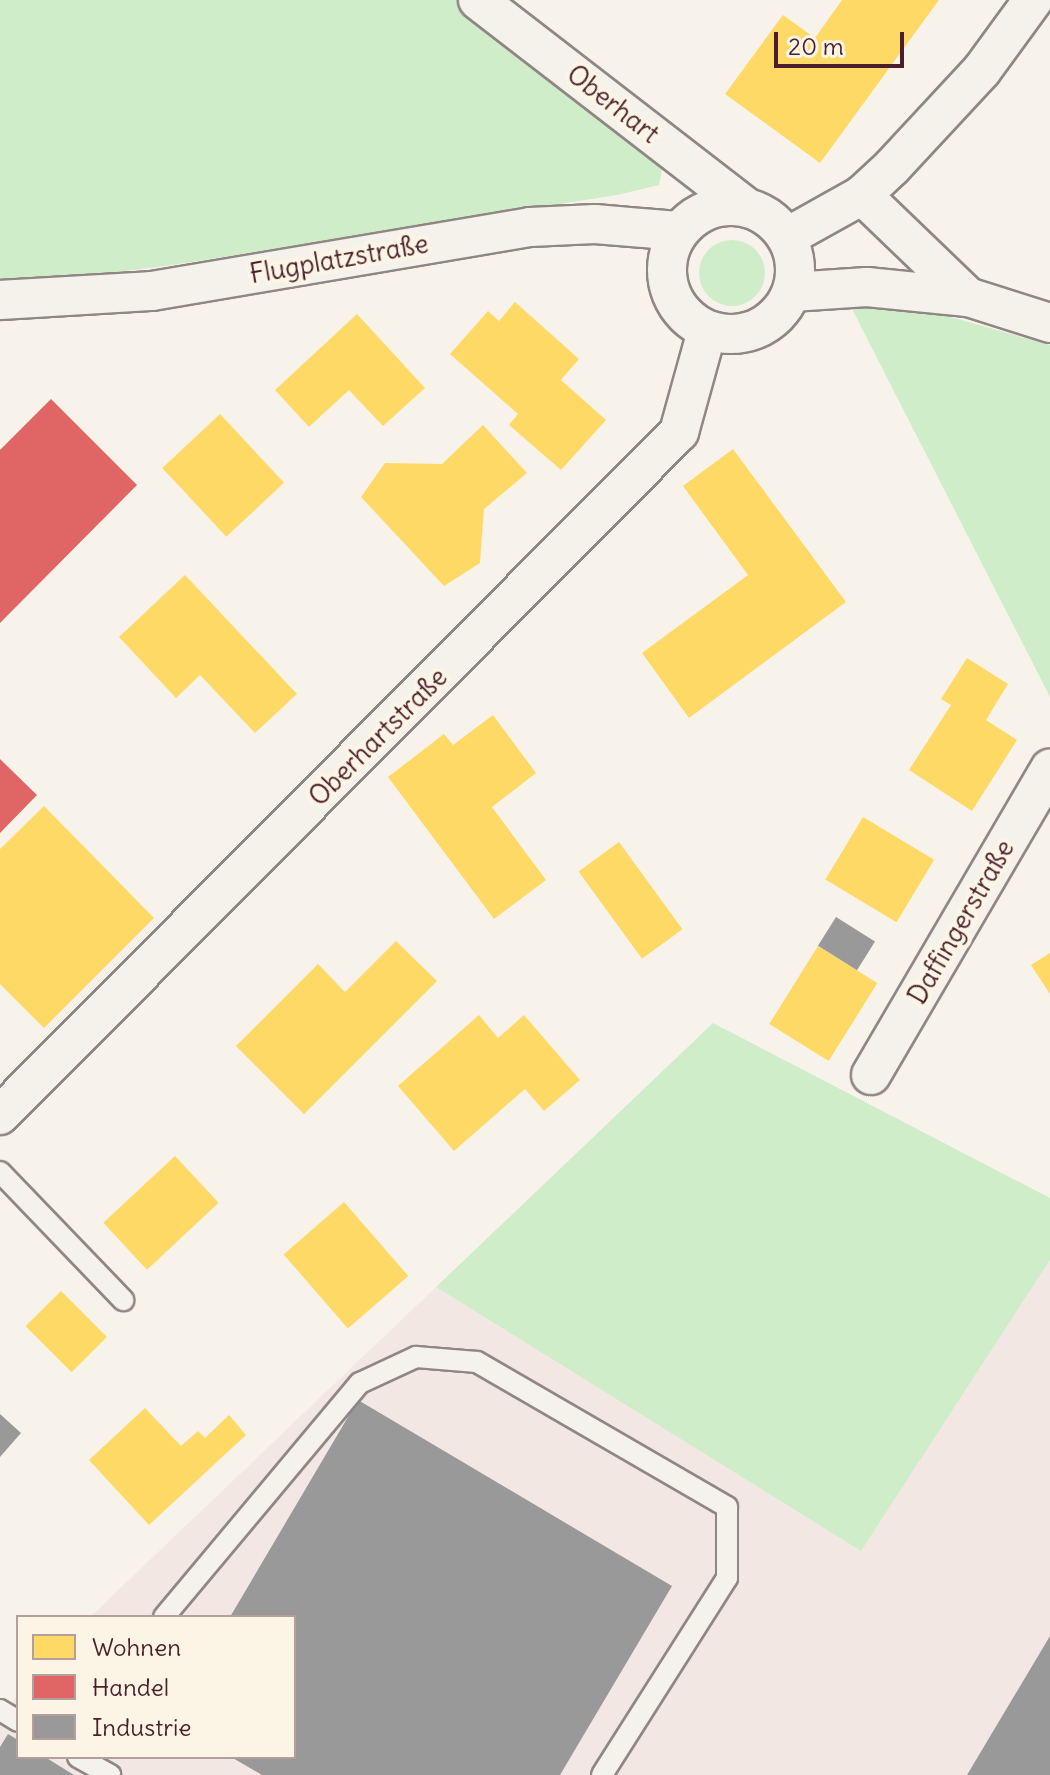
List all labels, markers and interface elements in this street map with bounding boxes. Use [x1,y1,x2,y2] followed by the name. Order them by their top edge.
[778,16,908,66] scale bar
[788,31,844,61] text: 20 m
[561,58,665,150] street label: Oberhart
[247,228,431,290] street label: Flugplatzstraße
[303,662,453,812] street label: Oberhartstraße
[901,834,1021,1010] street label: Daffingerstraße
[16,1615,296,1759] legend
[92,1632,181,1662] text: Wohnen
[92,1672,169,1702] text: Handel
[92,1712,191,1742] text: Industrie

